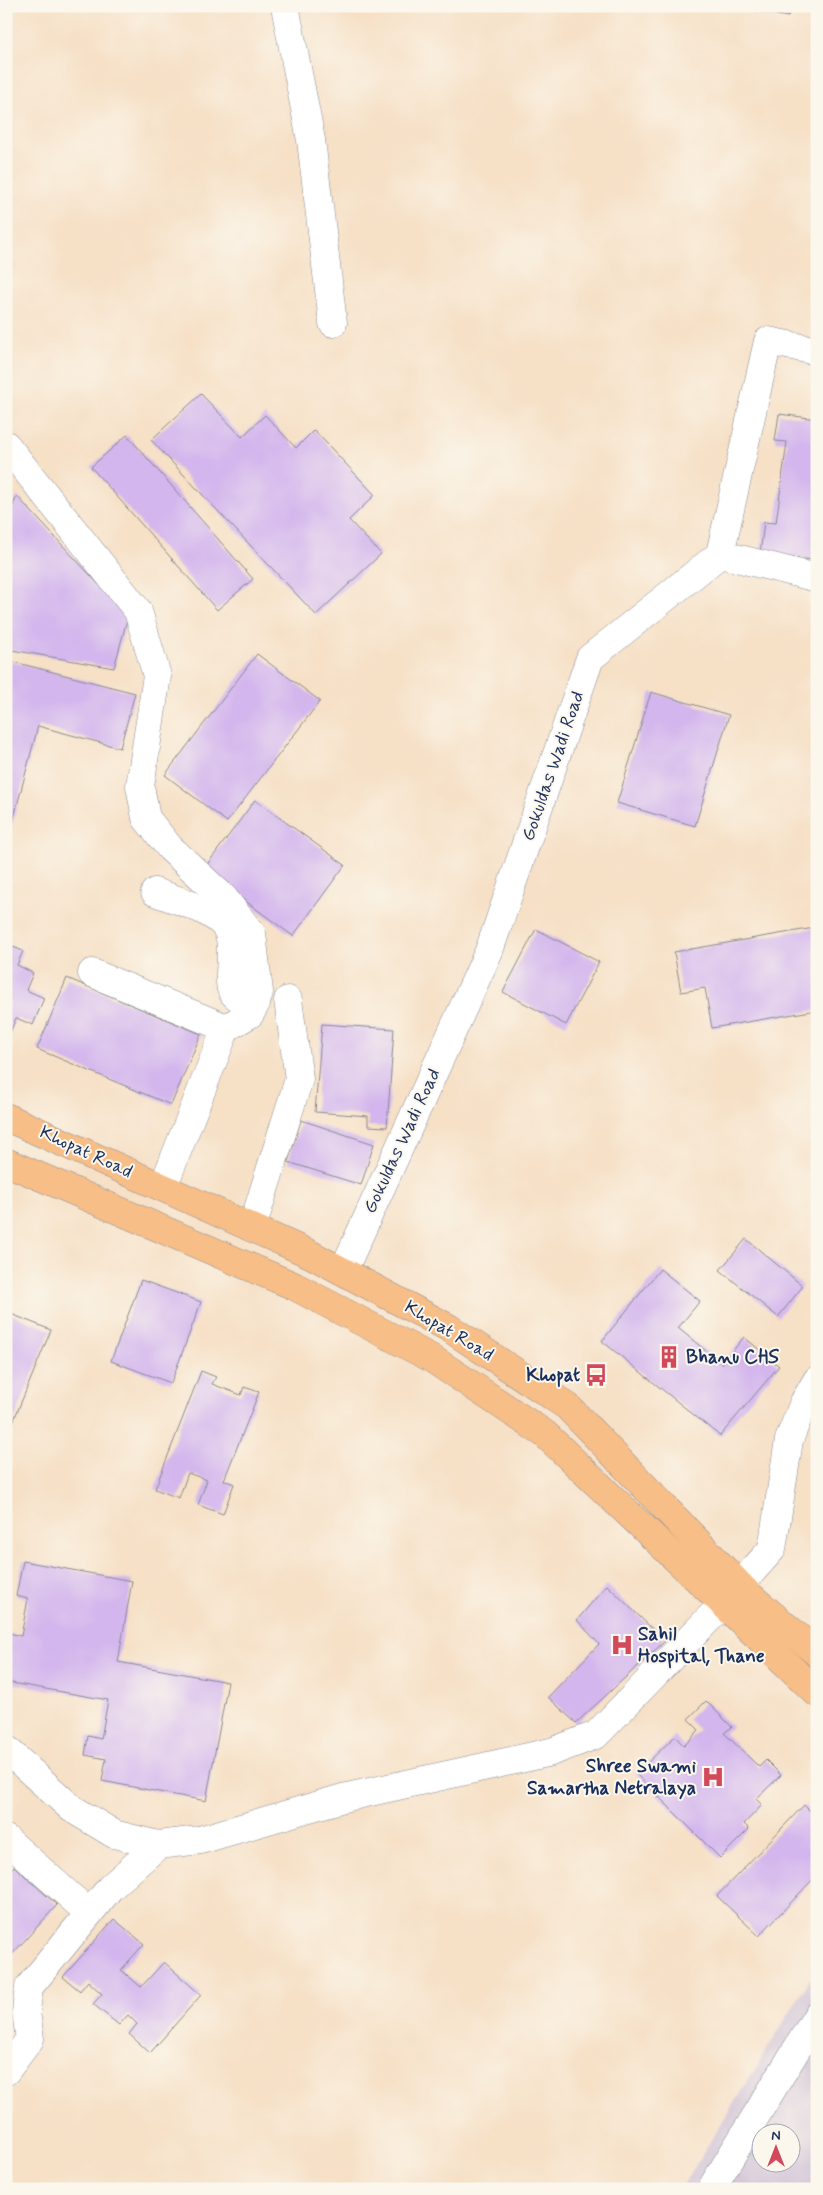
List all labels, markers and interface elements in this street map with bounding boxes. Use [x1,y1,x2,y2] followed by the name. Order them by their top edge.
[516,688,590,844] street label: Gokuldas Wadi Road
[357,1065,447,1217] street label: Gokuldas Wadi Road
[35,1120,137,1184] street label: Khopat Road
[400,1295,498,1367] street label: Khopat Road
[656,1344,682,1370] building icon: Bhanu CHS
[686,1345,779,1370] place label: Bhanu CHS
[583,1362,609,1388] bus stop icon: Khopat
[526,1363,580,1388] place label: Khopat
[638,1622,765,1669] place label: Sahil Hospital, Thane
[609,1632,635,1658] hospital icon: Sahil Hospital, Thane
[527,1754,696,1801] place label: Shree Swami Samartha Netralaya
[700,1764,726,1790] hospital icon: Shree Swami Samartha Netralaya
[750,2122,800,2172] north arrow
[771,2127,781,2145] text: N

